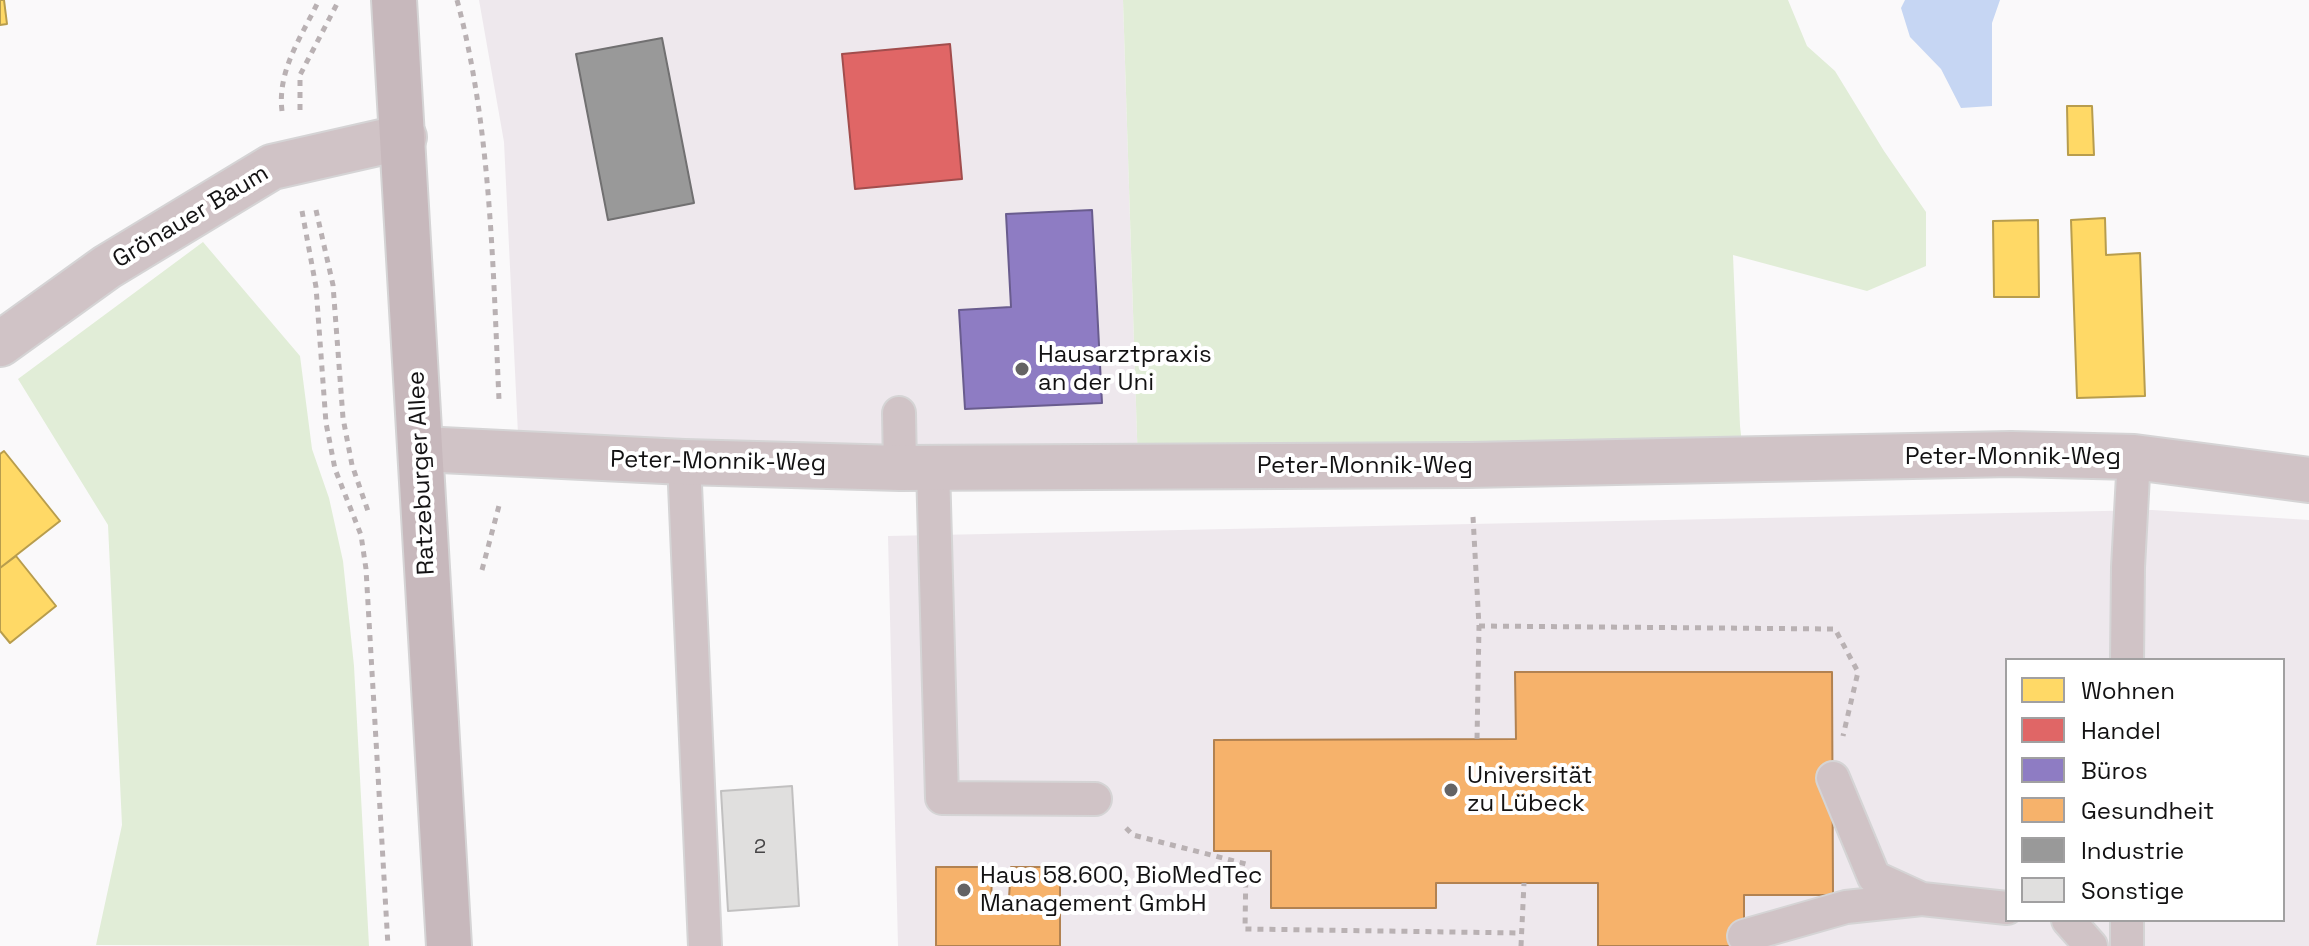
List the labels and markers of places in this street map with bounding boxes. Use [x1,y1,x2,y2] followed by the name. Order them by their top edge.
[1038,341,1212,397] place label: Hausarztpraxis an der Uni
[1013,360,1031,378] marker: Hausarztpraxis an der Uni
[1467,762,1593,818] place label: Universität zu Lübeck
[1442,781,1460,799] marker: Universität zu Lübeck
[980,862,1262,918] place label: Haus 58.600, BioMedTec Management GmbH
[955,881,973,899] marker: Haus 58.600, BioMedTec Management GmbH

